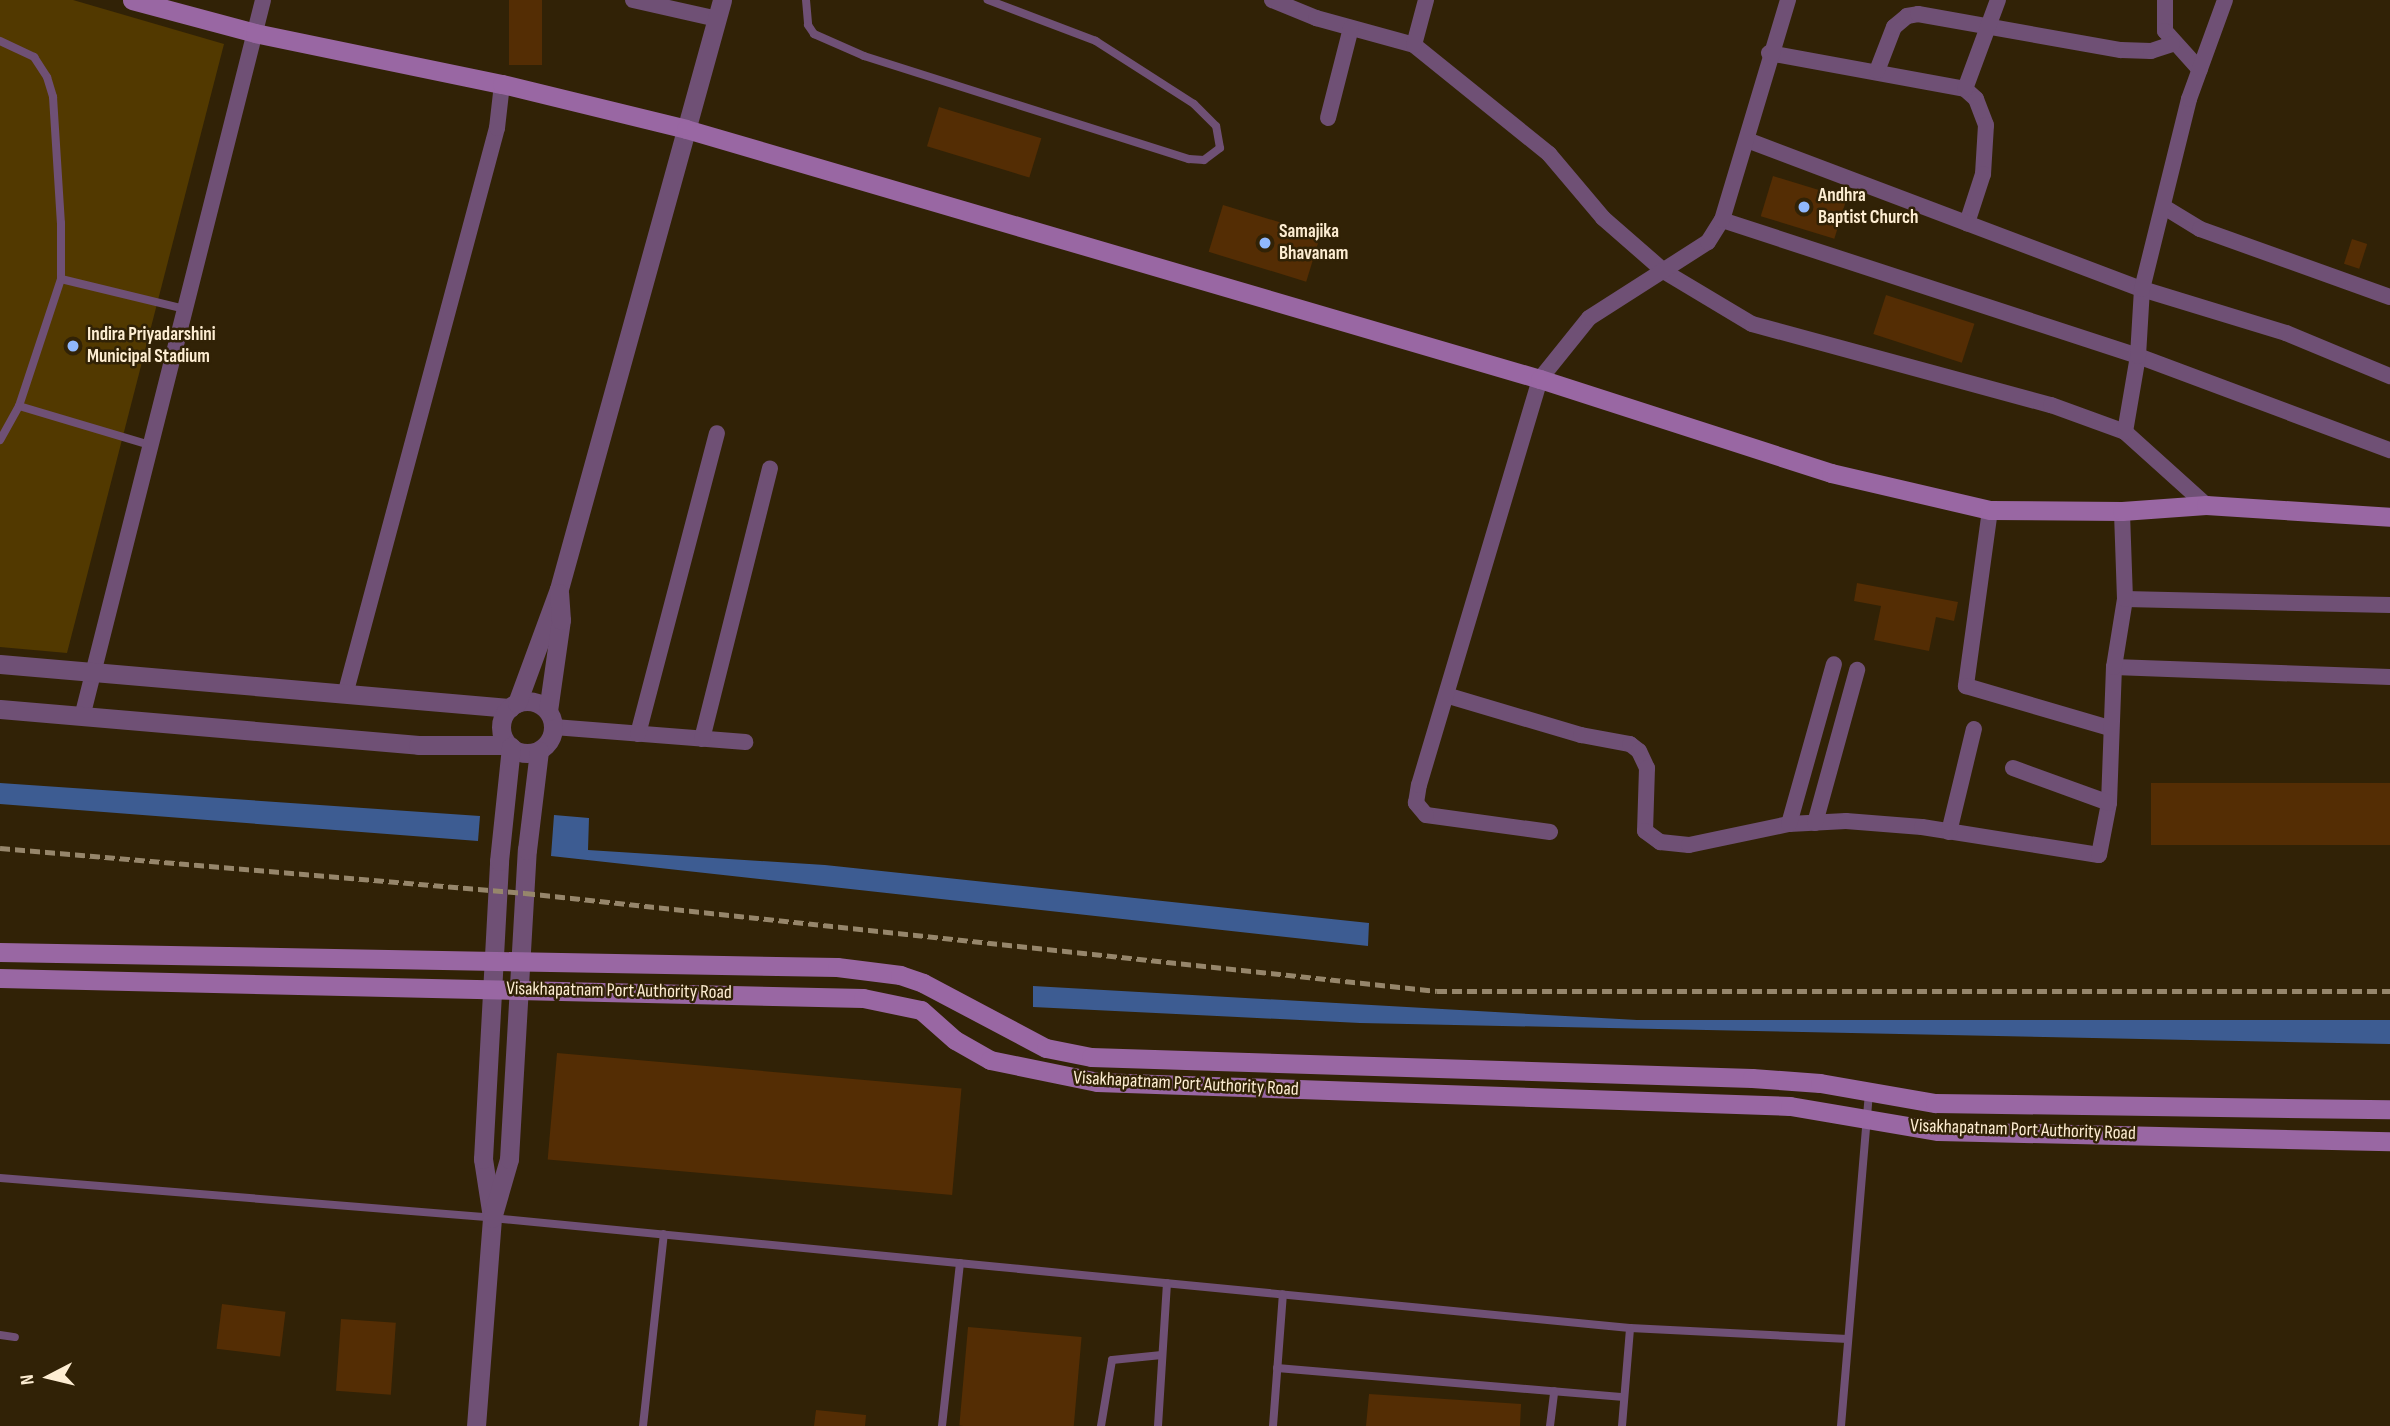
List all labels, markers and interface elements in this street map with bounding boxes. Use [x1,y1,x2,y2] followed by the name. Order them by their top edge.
[1818,185,1918,229] place label: Andhra Baptist Church
[1796,199,1812,215] marker: Andhra Baptist Church
[1279,221,1348,265] place label: Samajika Bhavanam
[1257,235,1273,251] marker: Samajika Bhavanam
[87,324,216,368] place label: Indira Priyadarshini Municipal Stadium
[65,338,81,354] marker: Indira Priyadarshini Municipal Stadium
[506,978,732,1004] street label: Visakhapatnam Port Authority Road
[1073,1067,1299,1101] street label: Visakhapatnam Port Authority Road
[1910,1115,2136,1145] street label: Visakhapatnam Port Authority Road
[14,1342,84,1412] north arrow
[16,1373,40,1386] text: N

